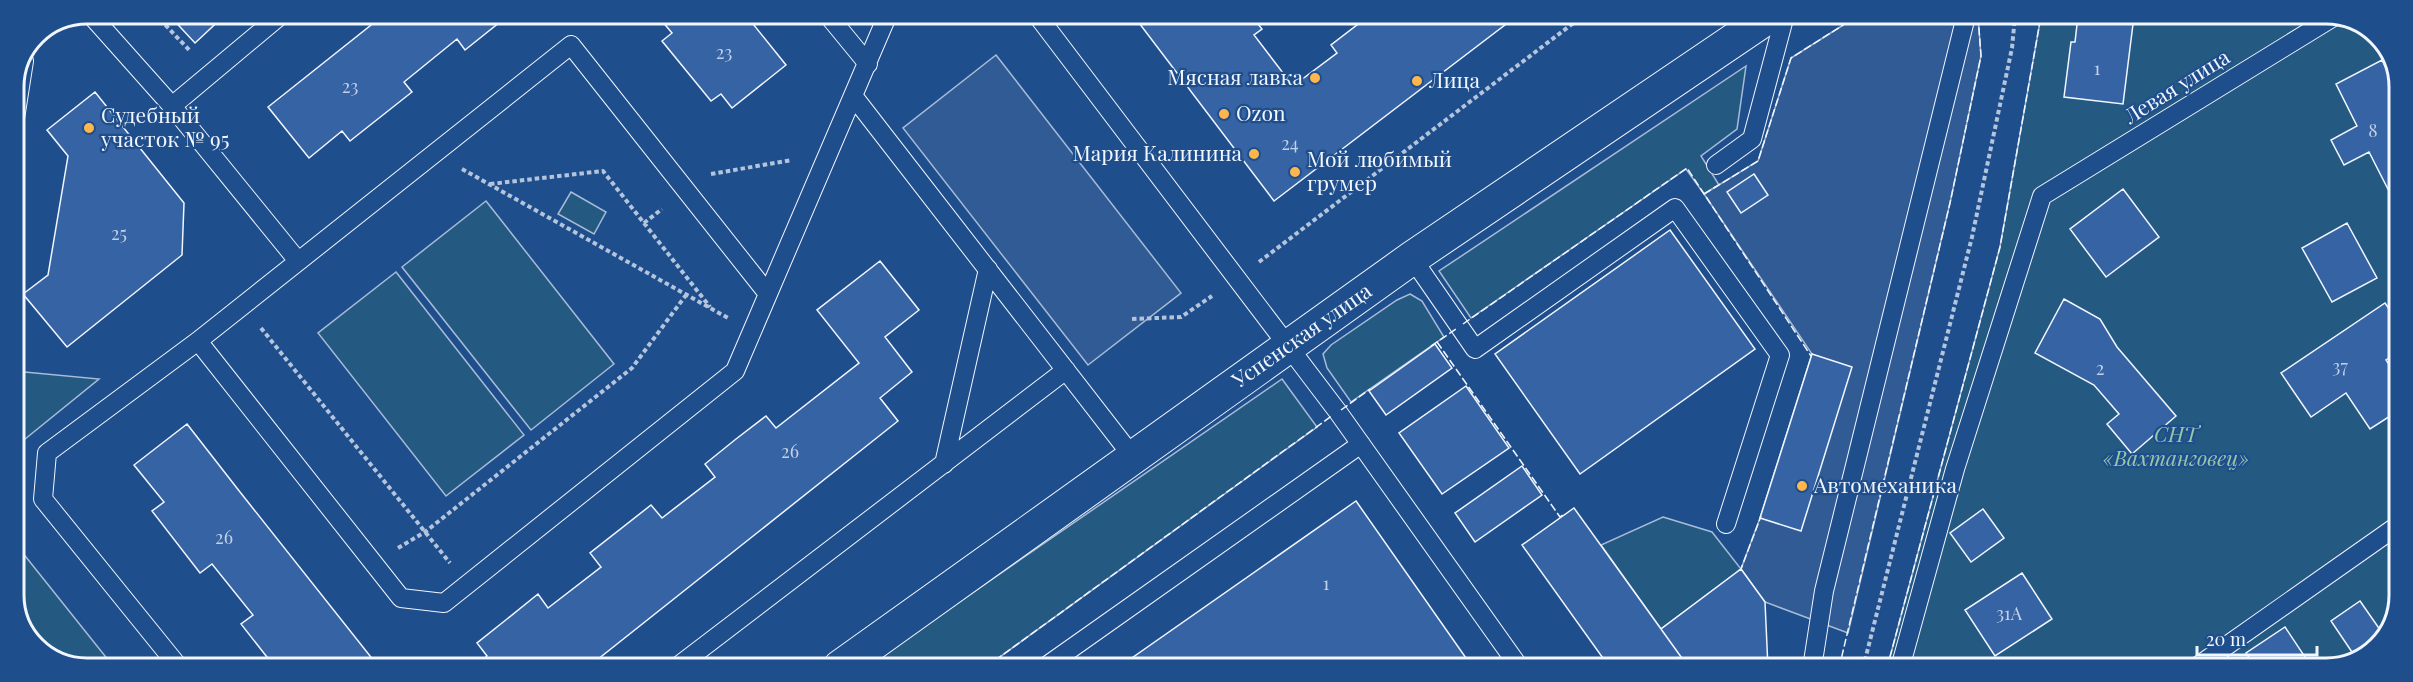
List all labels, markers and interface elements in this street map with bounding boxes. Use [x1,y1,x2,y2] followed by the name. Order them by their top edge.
[716,40,732,64] house number: 23
[2117,41,2235,129] street label: Левая улица
[2094,56,2101,80] house number: 1
[1167,62,1304,90] place label: Мясная лавка
[1428,65,1481,93] place label: Лица
[1308,71,1322,85] marker: Мясная лавка
[342,74,358,98] house number: 23
[1410,74,1424,88] marker: Лица
[1236,98,1286,126] place label: Ozon
[100,100,229,152] place label: Судебный участок № 95
[1217,107,1231,121] marker: Ozon
[2368,118,2378,142] house number: 8
[82,121,96,135] marker: Судебный участок № 95
[1281,131,1299,155] house number: 24
[1073,138,1243,166] place label: Мария Калинина
[1307,144,1452,196] place label: Мой любимый грумер
[1247,147,1261,161] marker: Мария Калинина
[1288,165,1302,179] marker: Мой любимый грумер
[111,221,127,245] house number: 25
[1225,275,1377,394] street label: Успенская улица
[2332,354,2348,378] house number: 37
[2096,356,2104,380] house number: 2
[2103,419,2249,471] park label: СНТ «Вахтанговец»
[781,439,799,463] house number: 26
[1813,470,1957,498] place label: Автомеханика
[1795,479,1809,493] marker: Автомеханика
[215,525,233,549] house number: 26
[1323,571,1330,595] house number: 1
[1996,601,2023,625] house number: 31А
[2197,619,2317,657] scale bar
[2206,627,2246,651] text: 20 m

